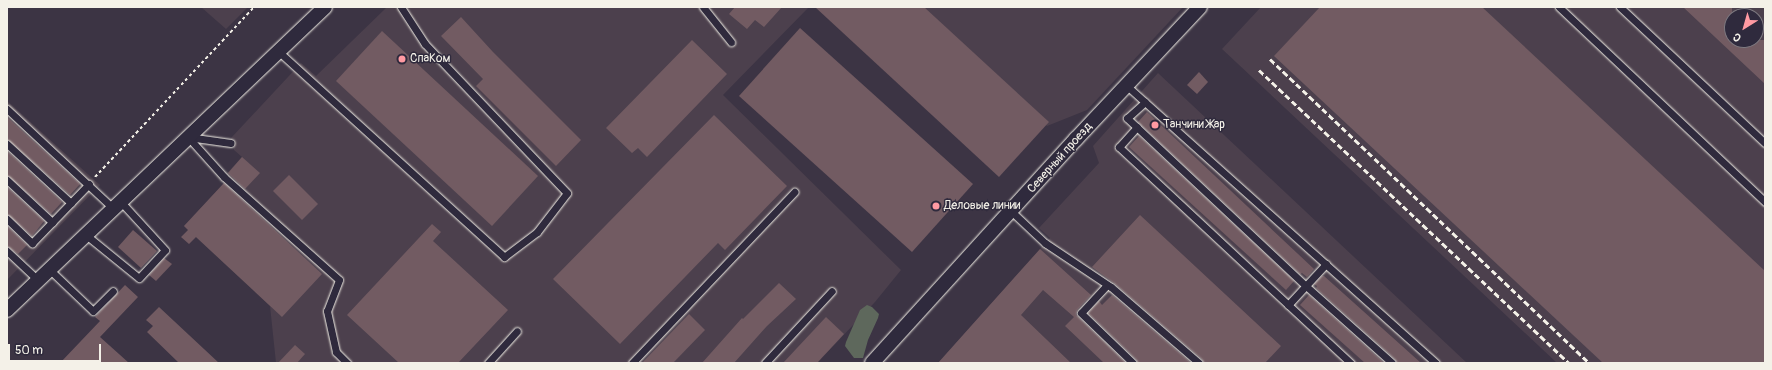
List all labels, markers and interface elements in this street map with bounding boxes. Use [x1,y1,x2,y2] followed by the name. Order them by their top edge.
[1724,8,1764,48] north arrow
[1730,30,1744,44] text: С
[410,52,450,66] place label: СпаКом
[397,54,407,64] marker: СпаКом
[1163,118,1225,132] place label: Танчини Жар
[1025,120,1095,196] street label: Северный проезд
[1150,120,1160,130] marker: Танчини Жар
[944,199,1020,213] place label: Деловые линии
[931,201,941,211] marker: Деловые линии
[10,336,103,362] scale bar
[15,343,43,358] text: 50 m

